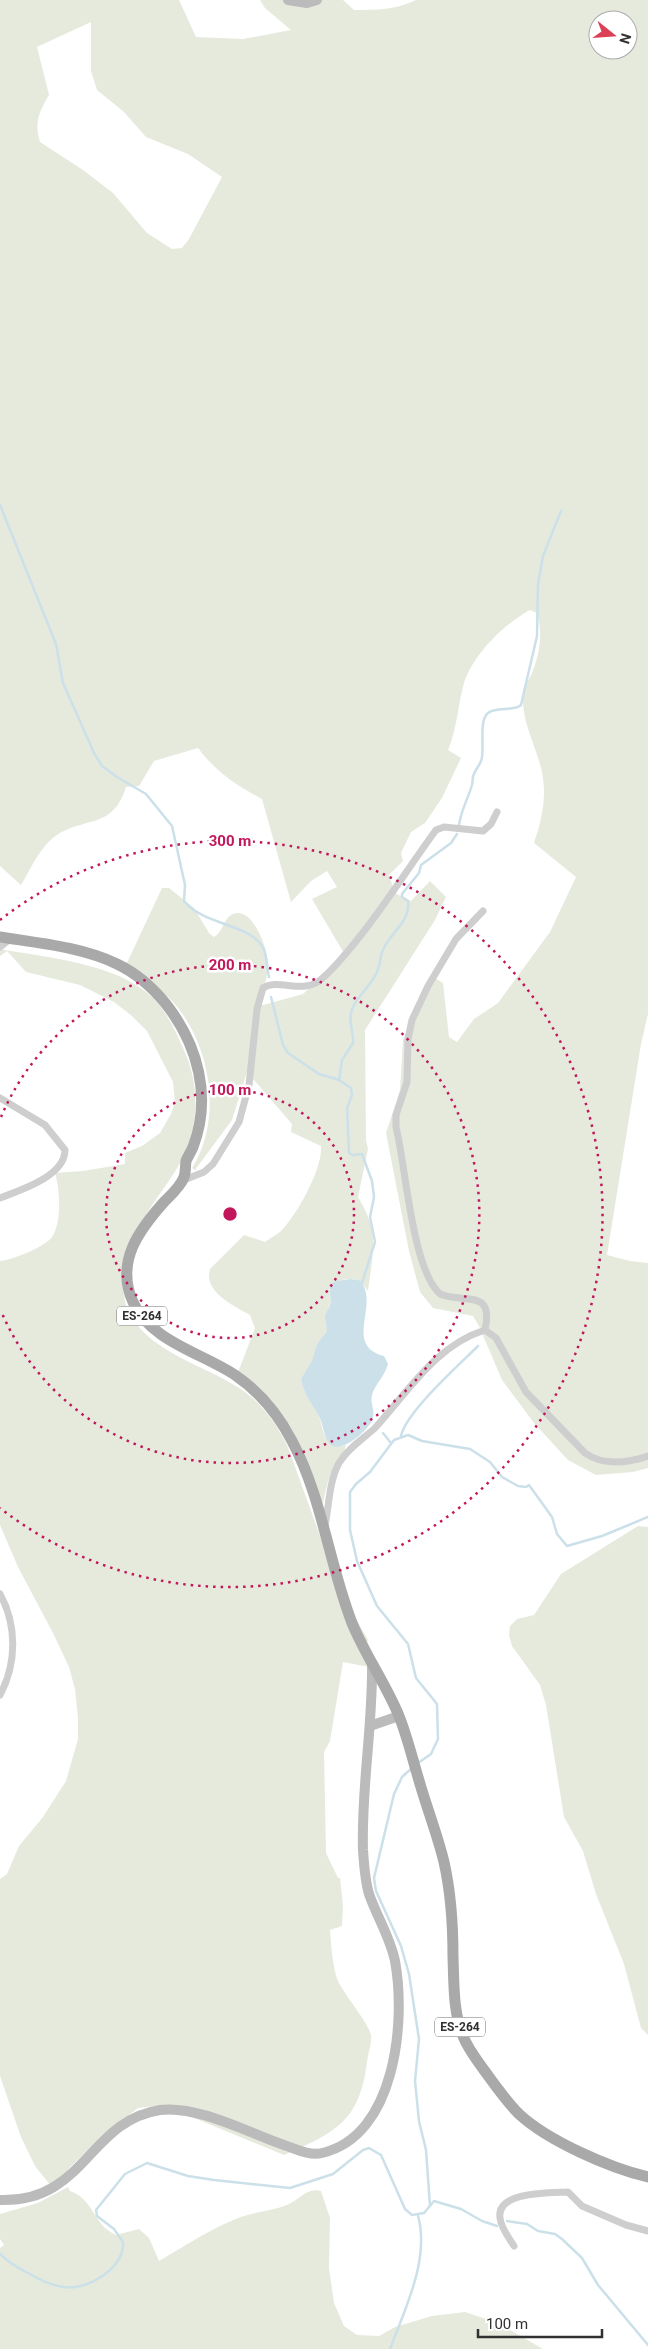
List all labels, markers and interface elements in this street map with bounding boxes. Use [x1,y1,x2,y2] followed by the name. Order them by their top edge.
[588,10,638,60] north arrow
[616,32,635,46] text: N
[209,832,251,850] text: 300 m
[209,956,251,974] text: 200 m
[209,1081,251,1099] text: 100 m
[221,1205,239,1223] centre of rings
[117,1306,167,1325] road number: ES-264
[435,2018,485,2036] road number: ES-264
[478,2306,602,2338] scale bar
[486,2315,528,2333] text: 100 m

